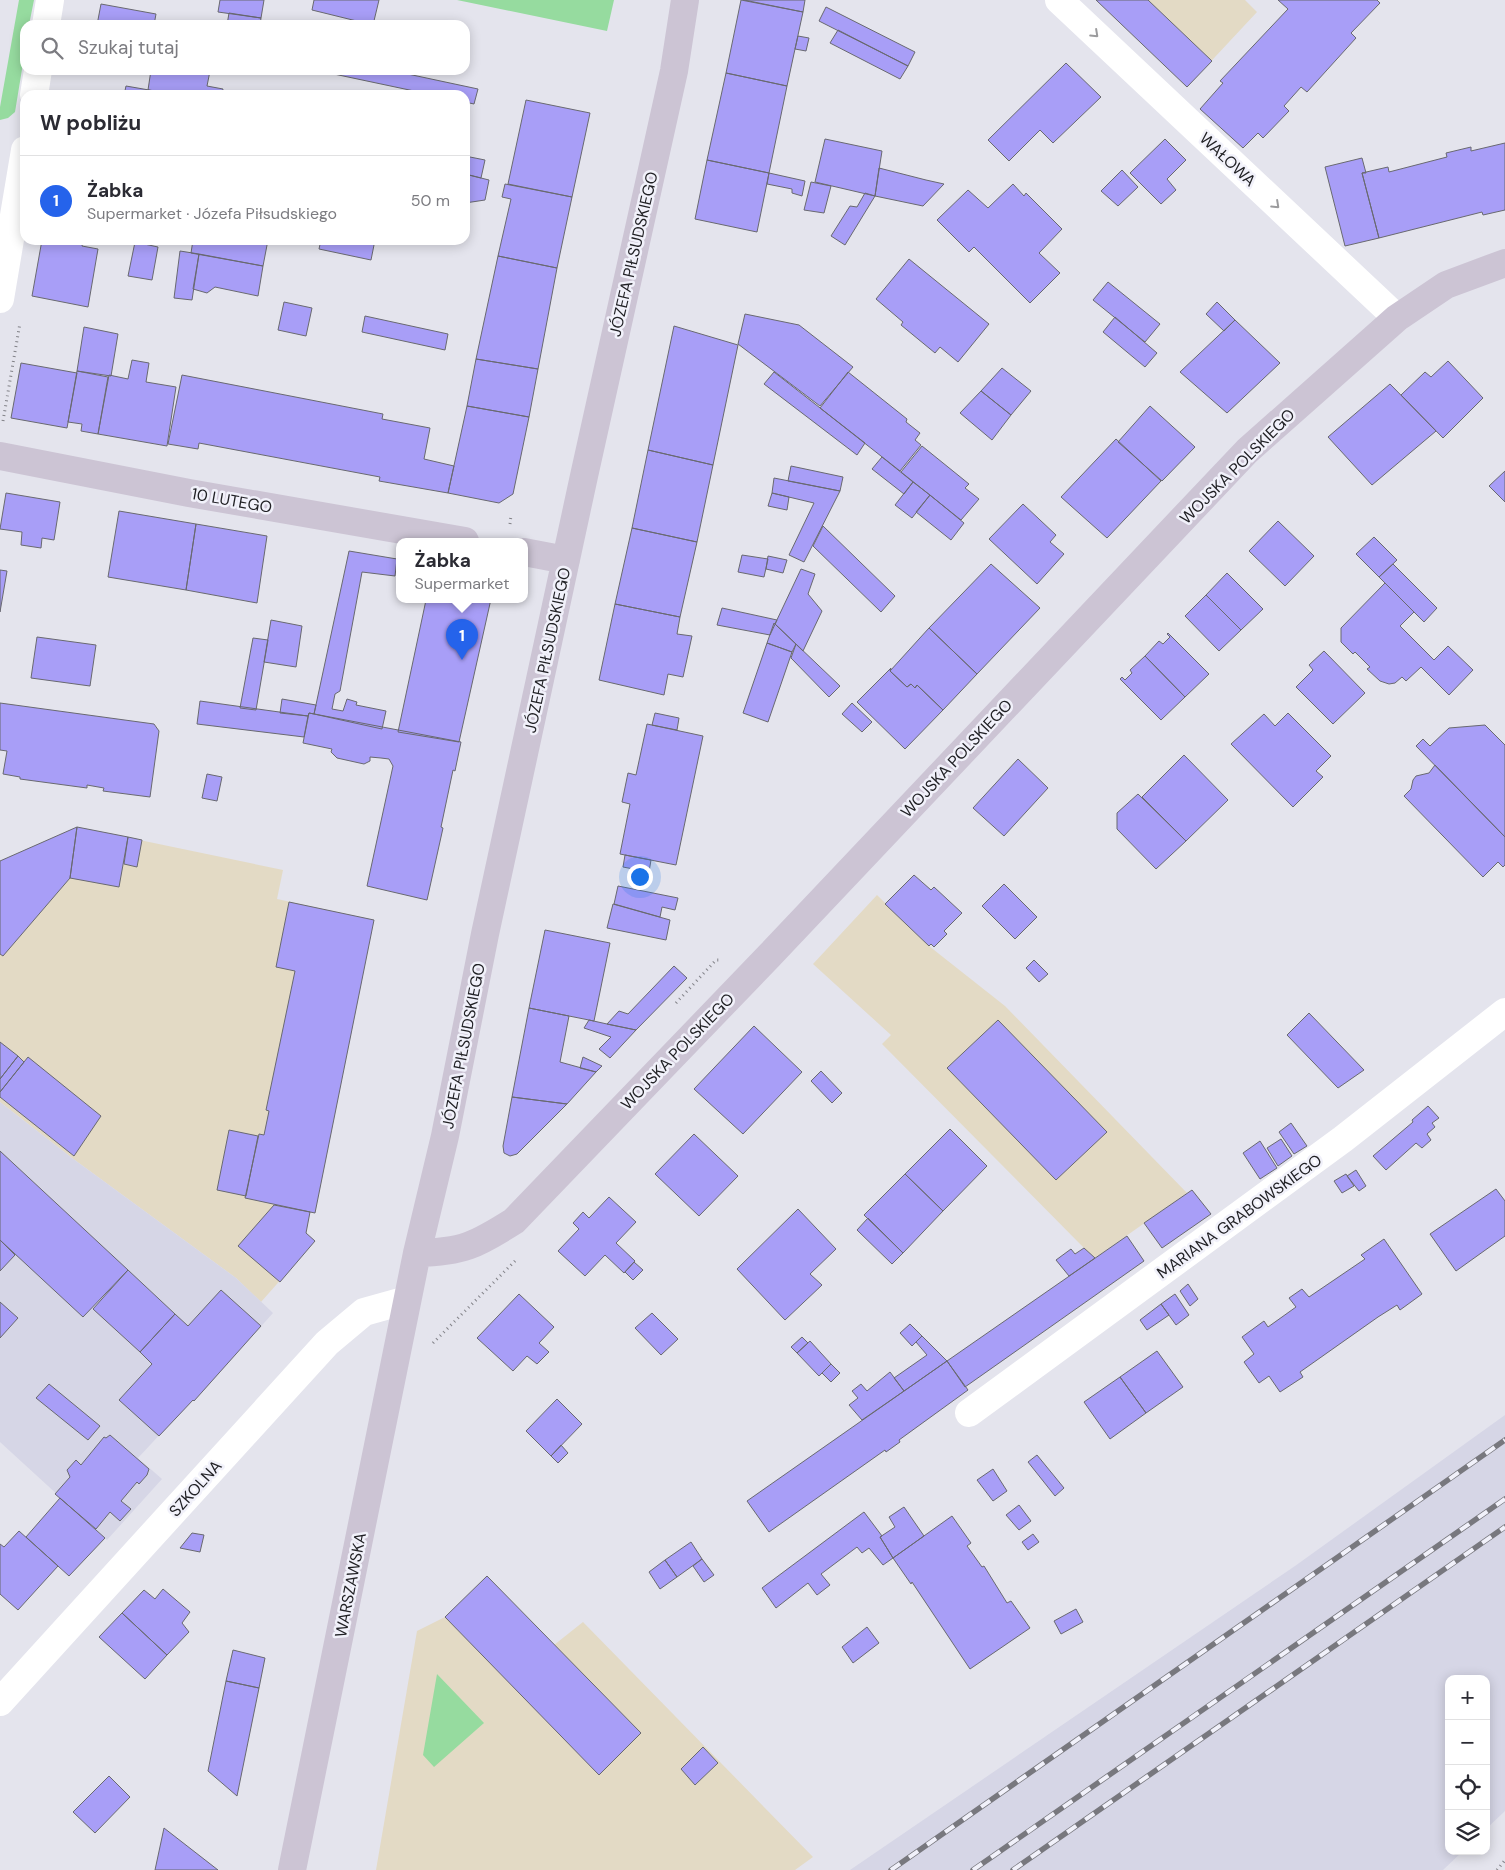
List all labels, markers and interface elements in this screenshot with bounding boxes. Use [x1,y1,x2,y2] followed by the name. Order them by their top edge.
[20,20,470,75] search box
[1089,28,1098,37] one-way arrow
[38,34,66,62] icon: search
[78,35,179,60] text: Szukaj tutaj
[40,109,141,137] text: W pobliżu
[1195,128,1261,191] street label: WAŁOWA
[604,170,663,339] street label: JÓZEFA PIŁSUDSKIEGO
[87,178,143,203] text: Żabka
[53,190,59,211] text: 1
[411,190,450,211] text: 50 m
[1271,199,1280,208] one-way arrow
[87,203,337,224] text: Supermarket · Józefa Piłsudskiego
[1175,404,1299,528] street label: WOJSKA POLSKIEGO
[190,483,274,518] street label: 10 LUTEGO
[396,538,528,603] popup
[415,548,471,573] text: Żabka
[520,566,575,735] street label: JÓZEFA PIŁSUDSKIEGO
[415,573,509,594] text: Supermarket
[446,619,478,660] pin: 1
[896,695,1017,822] street label: WOJSKA POLSKIEGO
[627,864,653,890] your location
[437,961,490,1131] street label: JÓZEFA PIŁSUDSKIEGO
[616,988,739,1114] street label: WOJSKA POLSKIEGO
[1153,1149,1326,1283] street label: MARIANA GRABOWSKIEGO
[164,1455,227,1521] street label: SZKOLNA
[330,1531,371,1639] street label: WARSZAWSKA
[1445,1675,1490,1855] map controls
[1445,1675,1490,1720] button: +
[1445,1720,1490,1765] button: −
[1445,1765,1490,1810] button: locate
[1445,1810,1490,1855] button: layers

